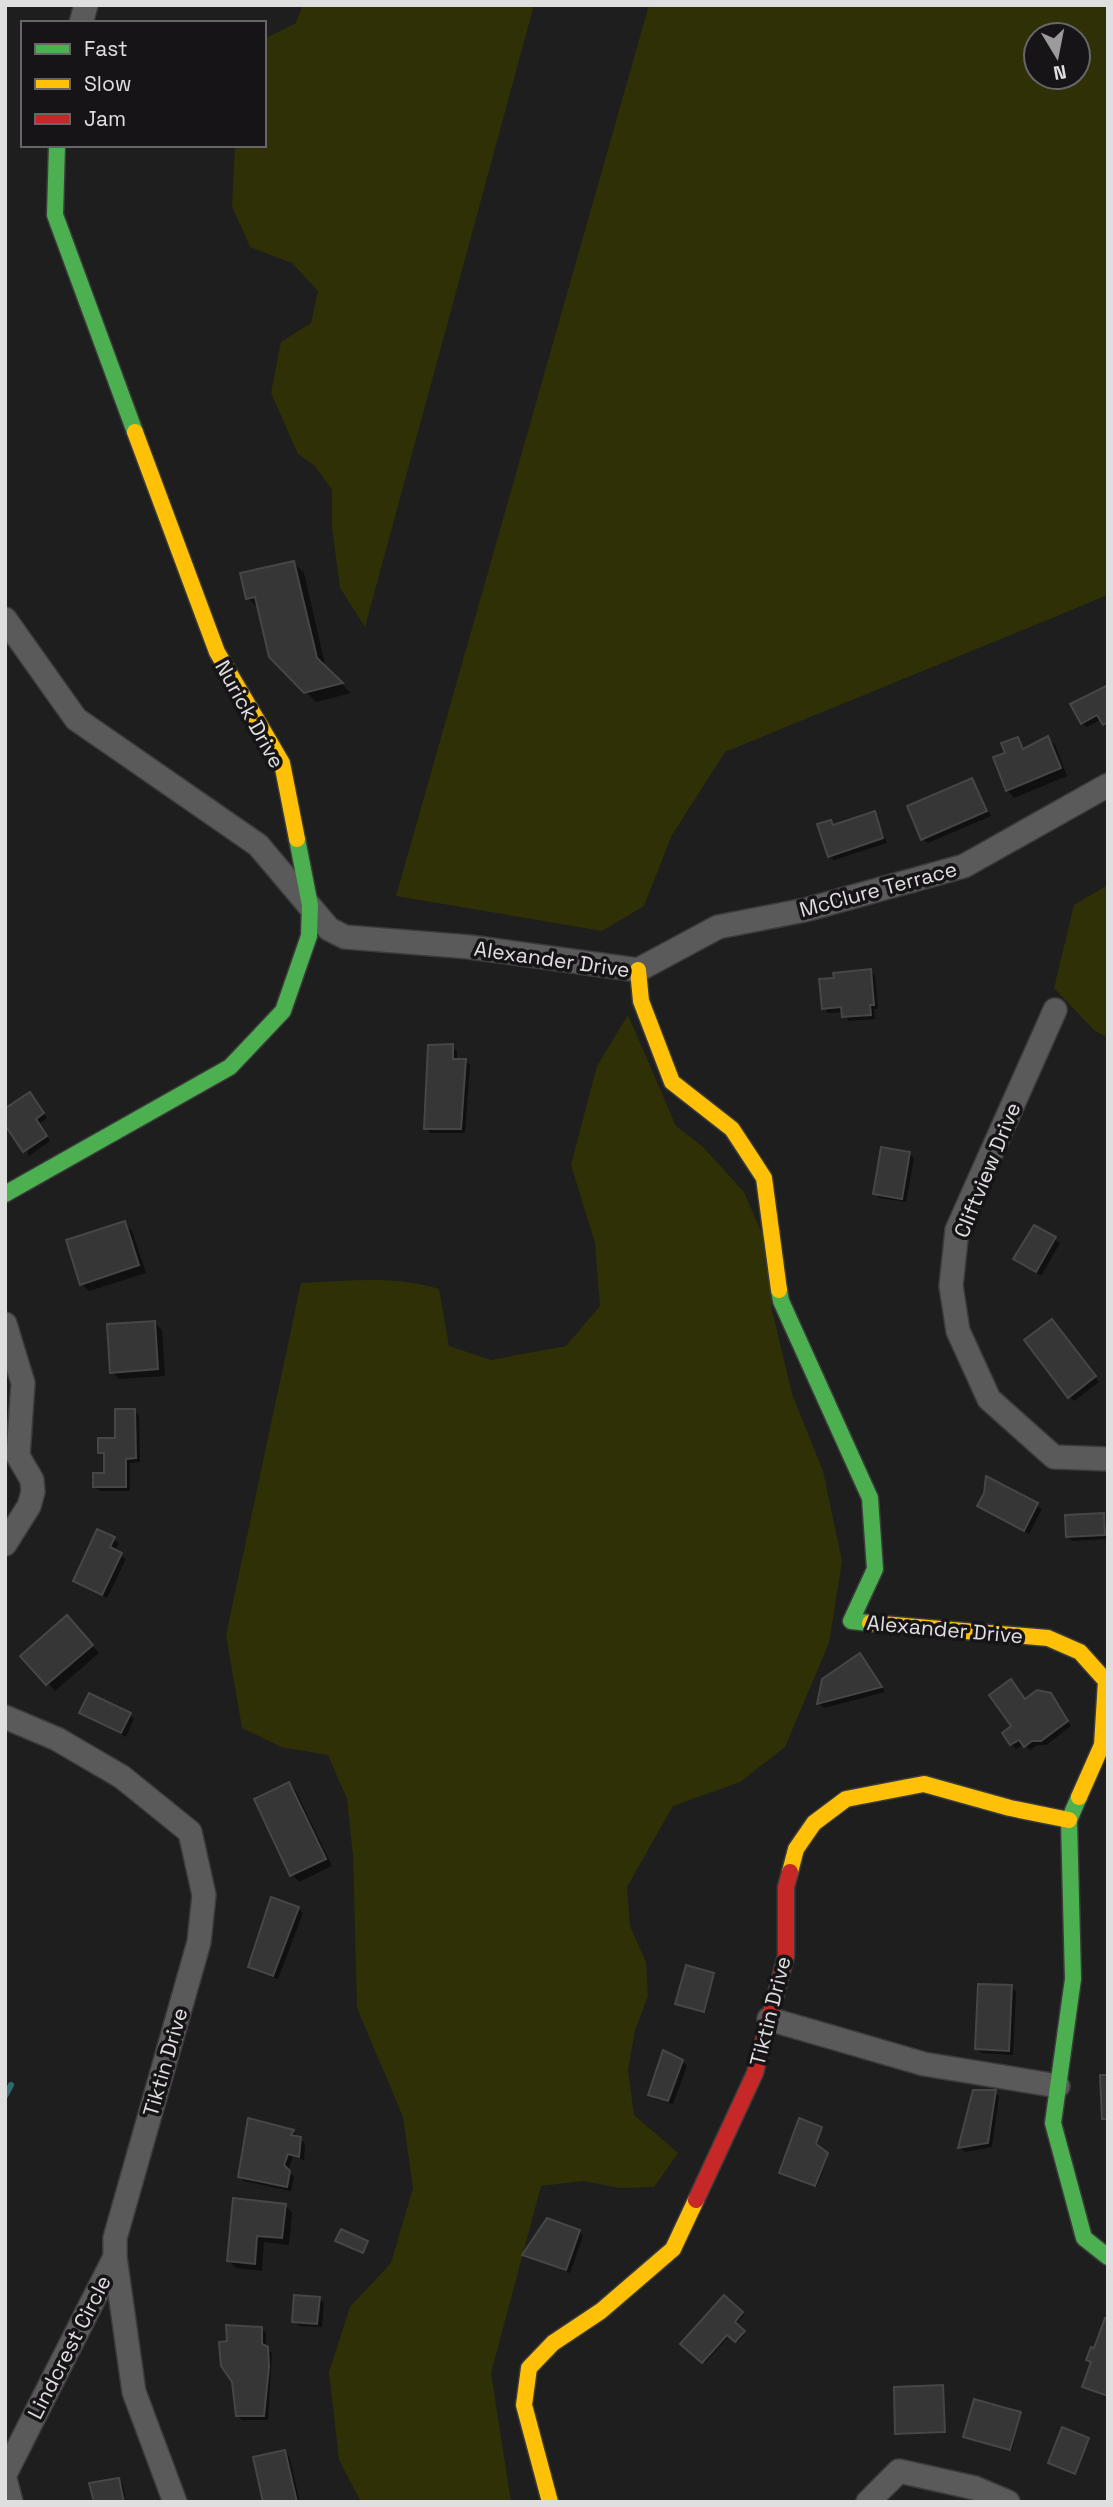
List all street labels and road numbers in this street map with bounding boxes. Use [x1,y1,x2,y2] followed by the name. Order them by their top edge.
[209,655,291,773] street label: Nurick Drive
[796,855,960,923] street label: McClure Terrace
[472,935,632,983] street label: Alexander Drive
[948,1098,1026,1242] street label: Cliftview Drive
[866,1609,1024,1649] street label: Alexander Drive
[743,1953,797,2069] street label: Tiktin Drive
[137,2004,193,2120] street label: Tiktin Drive
[21,2271,117,2423] street label: Lindcrest Circle

